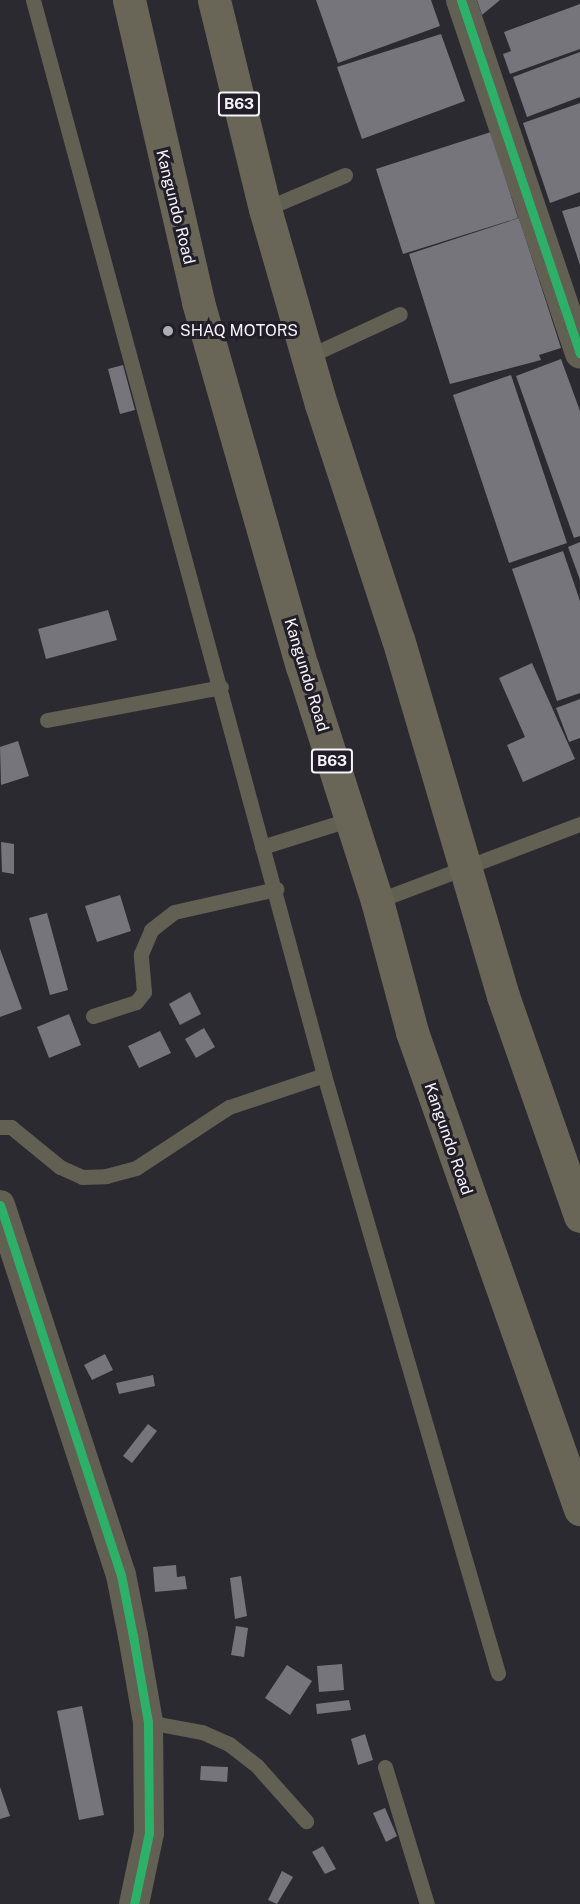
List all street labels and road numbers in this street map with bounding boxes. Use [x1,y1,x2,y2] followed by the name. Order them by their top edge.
[216,92,262,116] road number: B63
[151,148,199,266] street label: Kangundo Road
[280,616,332,734] street label: Kangundo Road
[310,749,354,773] road number: B63
[420,1080,476,1198] street label: Kangundo Road

